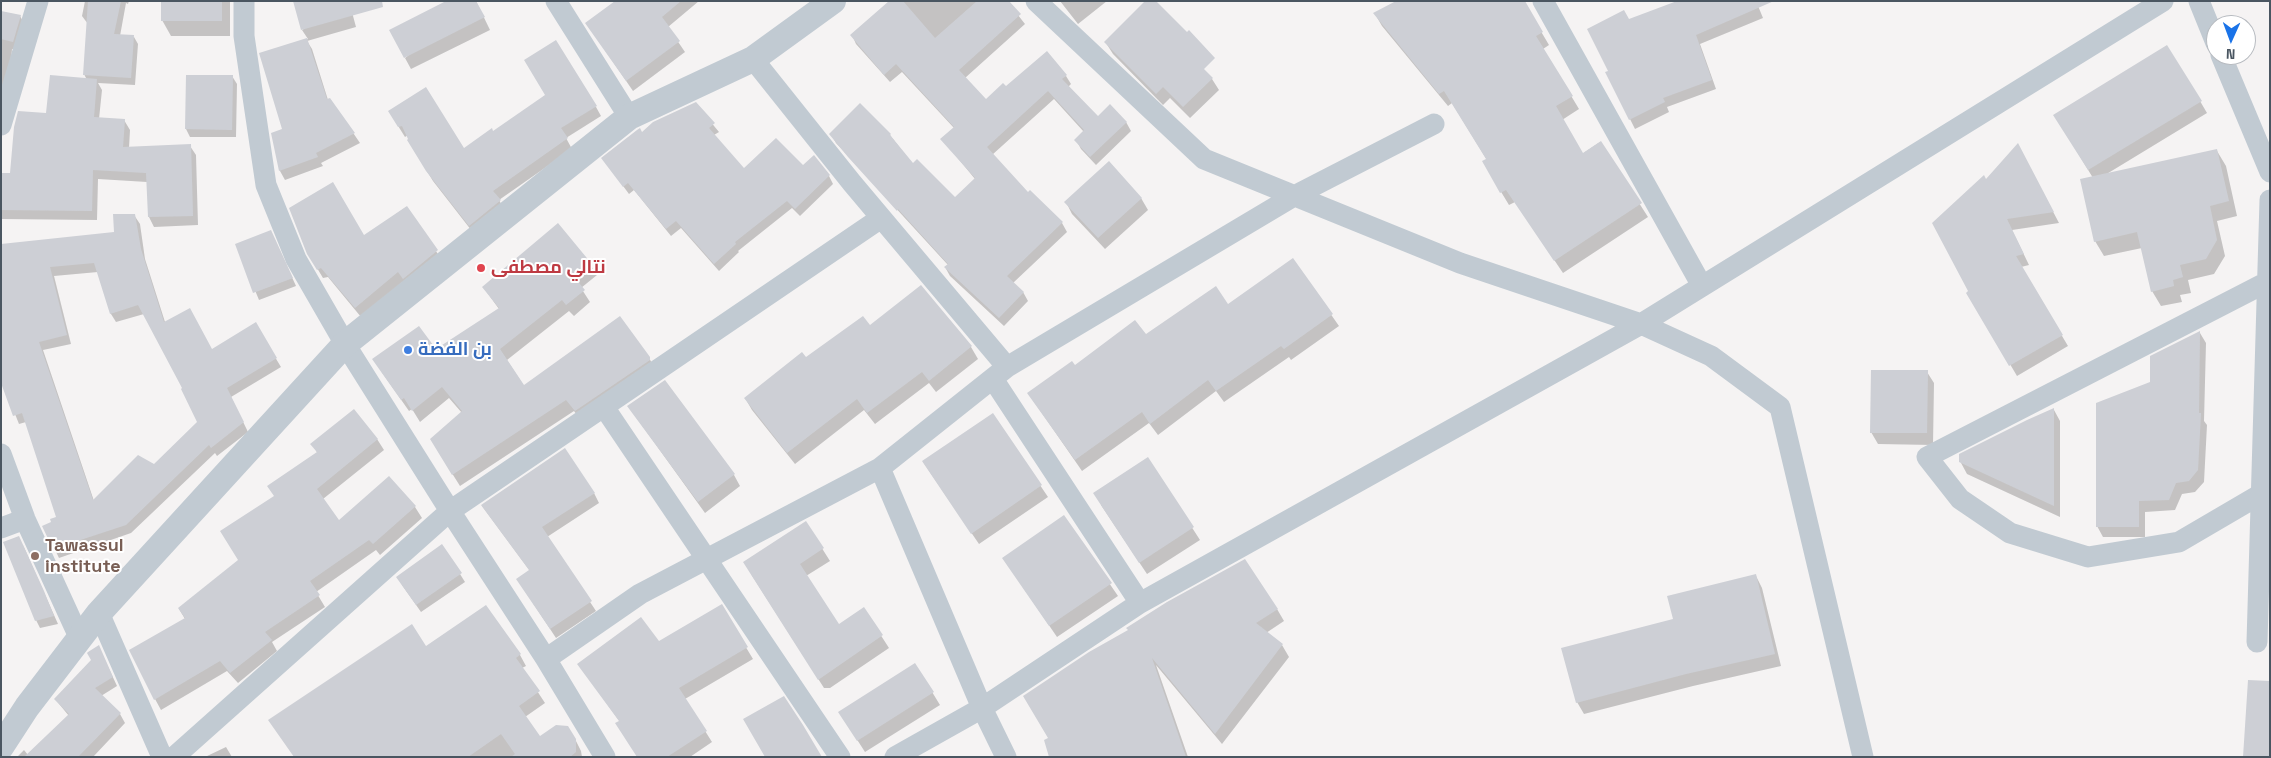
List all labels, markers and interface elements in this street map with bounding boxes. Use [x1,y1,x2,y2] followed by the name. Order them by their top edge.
[2206,15,2256,65] north arrow
[2226,45,2236,63] text: N
[491,257,606,279] place label: نتالي مصطفى
[475,262,487,274] marker: نتالي مصطفى
[418,339,492,361] place label: بن الفضة
[402,344,414,356] marker: بن الفضة
[45,535,124,578] place label: Tawassul institute
[29,550,41,562] marker: Tawassul institute

